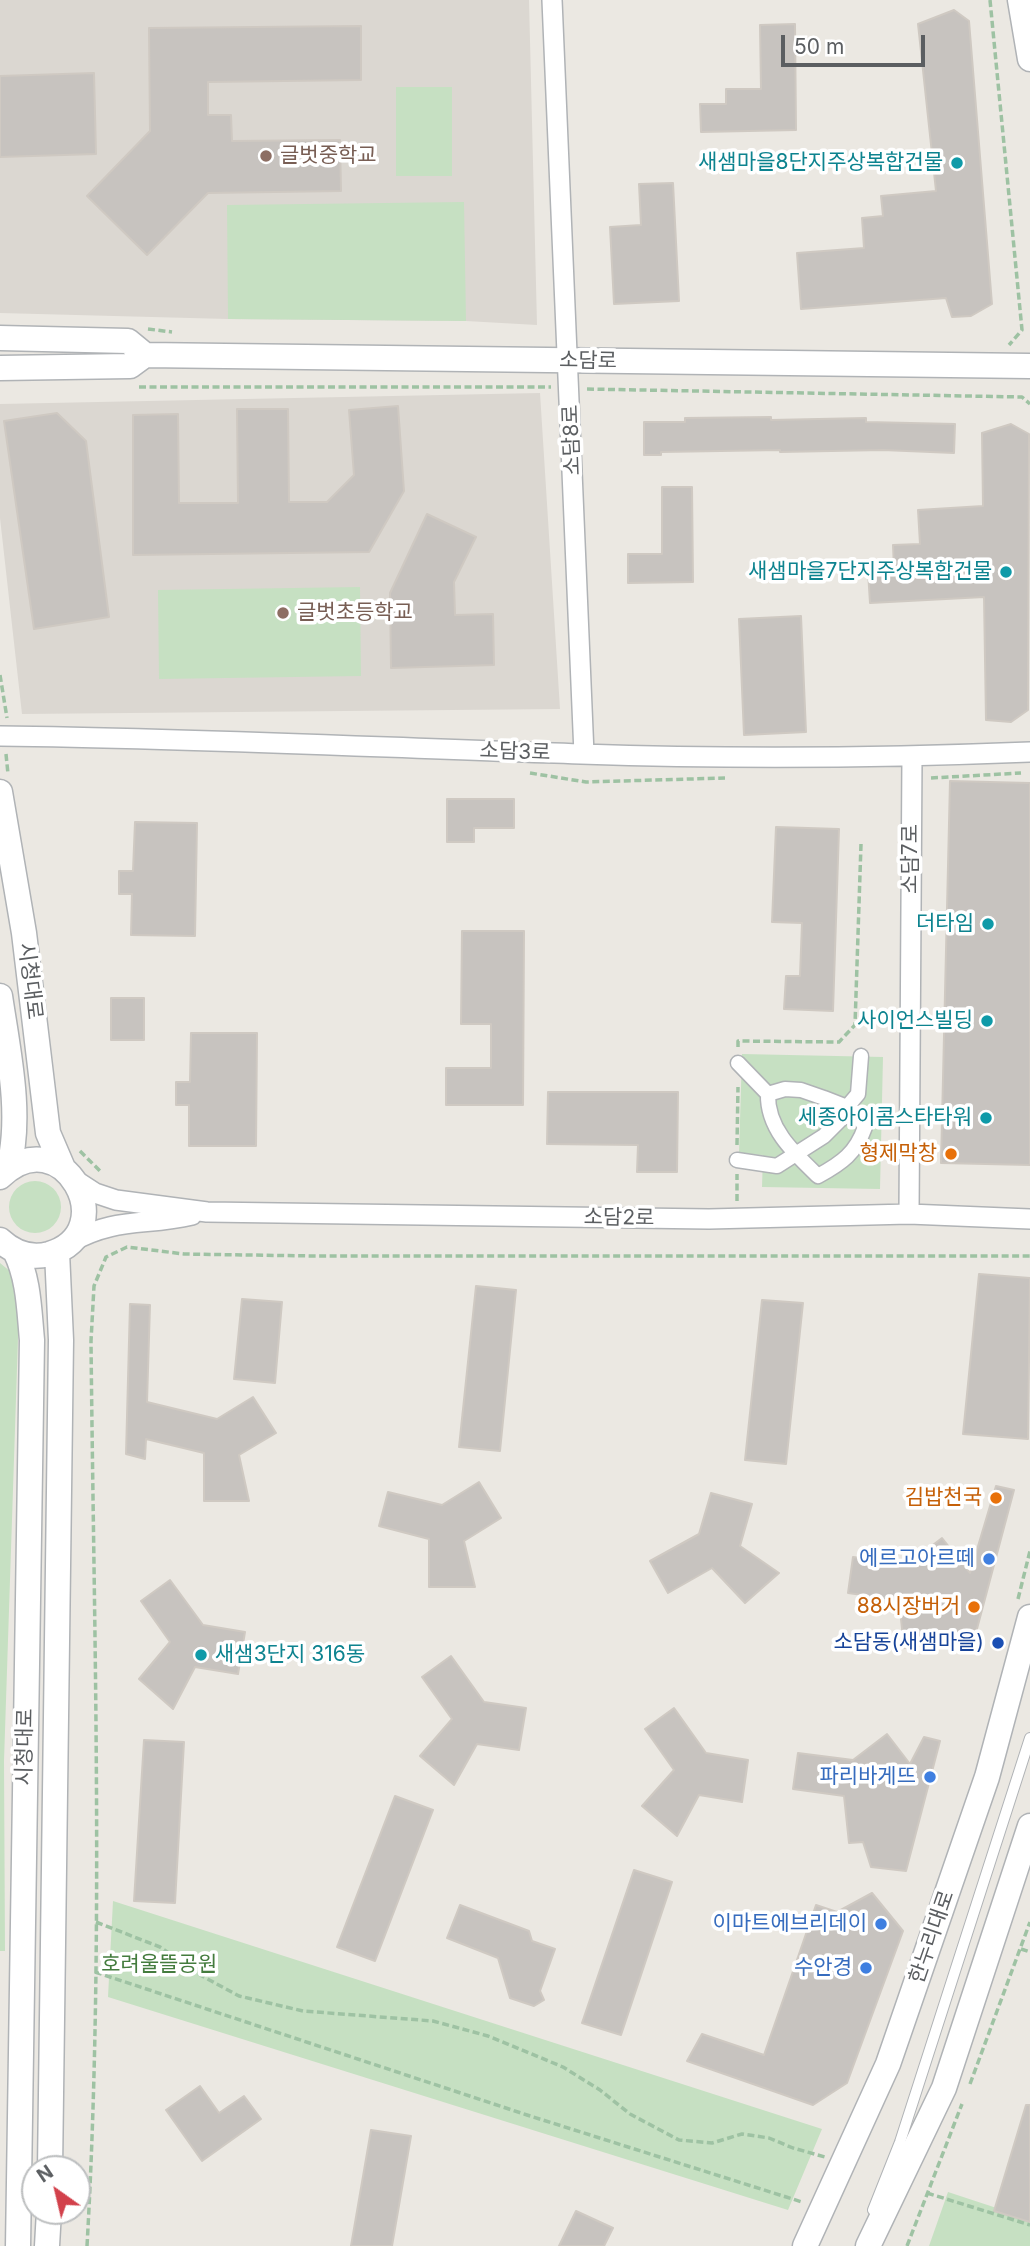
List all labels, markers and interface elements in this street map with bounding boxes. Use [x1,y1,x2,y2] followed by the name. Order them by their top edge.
[785,21,928,65] scale bar
[794,34,844,59] text: 50 m
[280,143,377,169] place label: 글벗중학교
[258,148,274,164] marker: 글벗중학교
[698,150,943,176] place label: 새샘마을8단지주상복합건물
[949,155,965,171] marker: 새샘마을8단지주상복합건물
[559,348,617,374] street label: 소담로
[558,404,586,476] street label: 소담8로
[748,559,992,585] place label: 새샘마을7단지주상복합건물
[998,564,1014,580] marker: 새샘마을7단지주상복합건물
[297,600,413,626] place label: 글벗초등학교
[275,605,291,621] marker: 글벗초등학교
[479,738,551,766] street label: 소담3로
[898,824,924,894] street label: 소담7로
[916,911,974,937] place label: 더타임
[980,916,996,932] marker: 더타임
[13,941,47,1021] street label: 시청대로
[857,1008,973,1034] place label: 사이언스빌딩
[979,1013,995,1029] marker: 사이언스빌딩
[798,1105,972,1131] place label: 세종아이콤스타타워
[978,1110,994,1126] marker: 세종아이콤스타타워
[860,1141,937,1167] place label: 형제막창
[943,1146,959,1162] marker: 형제막창
[583,1205,655,1231] street label: 소담2로
[905,1485,982,1511] place label: 김밥천국
[988,1490,1004,1506] marker: 김밥천국
[859,1546,975,1572] place label: 에르고아르떼
[981,1551,997,1567] marker: 에르고아르떼
[857,1594,960,1620] place label: 88시장버거
[966,1599,982,1615] marker: 88시장버거
[833,1630,984,1656] place label: 소담동(새샘마을)
[990,1635,1006,1651] marker: 소담동(새샘마을)
[215,1642,365,1668] place label: 새샘3단지 316동
[193,1647,209,1663] marker: 새샘3단지 316동
[12,1708,38,1786] street label: 시청대로
[819,1764,916,1790] place label: 파리바게뜨
[922,1769,938,1785] marker: 파리바게뜨
[904,1887,960,1987] street label: 한누리대로
[712,1911,867,1937] place label: 이마트에브리데이
[873,1916,889,1932] marker: 이마트에브리데이
[101,1952,217,1978] park label: 호려울뜰공원
[794,1955,852,1981] place label: 수안경
[858,1960,874,1976] marker: 수안경
[21,2155,91,2225] north arrow
[33,2160,58,2187] text: N

